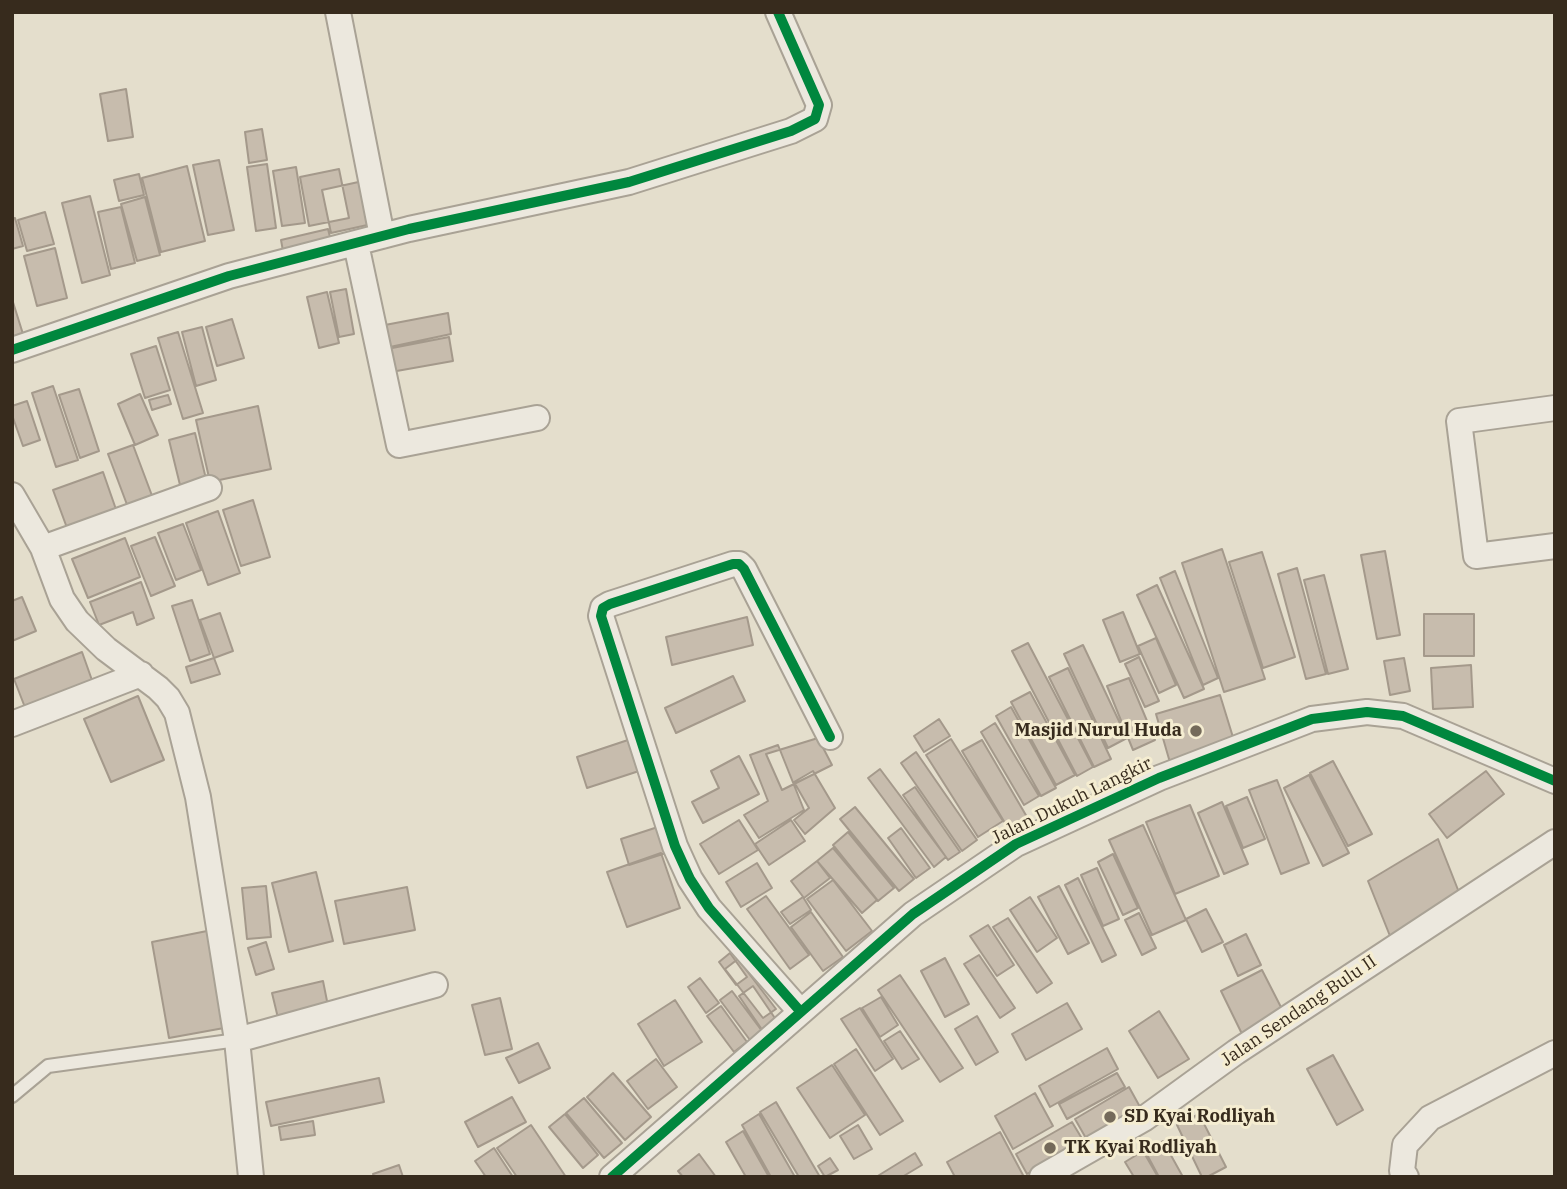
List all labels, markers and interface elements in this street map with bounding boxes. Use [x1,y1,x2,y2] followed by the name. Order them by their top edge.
[1015,720,1182,742] place label: Masjid Nurul Huda
[1188,723,1204,739] marker: Masjid Nurul Huda
[988,753,1156,849] street label: Jalan Dukuh Langkir
[1217,951,1381,1071] street label: Jalan Sendang Bulu II
[1124,1106,1275,1128] place label: SD Kyai Rodliyah
[1102,1109,1118,1125] marker: SD Kyai Rodliyah
[1064,1137,1217,1159] place label: TK Kyai Rodliyah
[1042,1140,1058,1156] marker: TK Kyai Rodliyah

